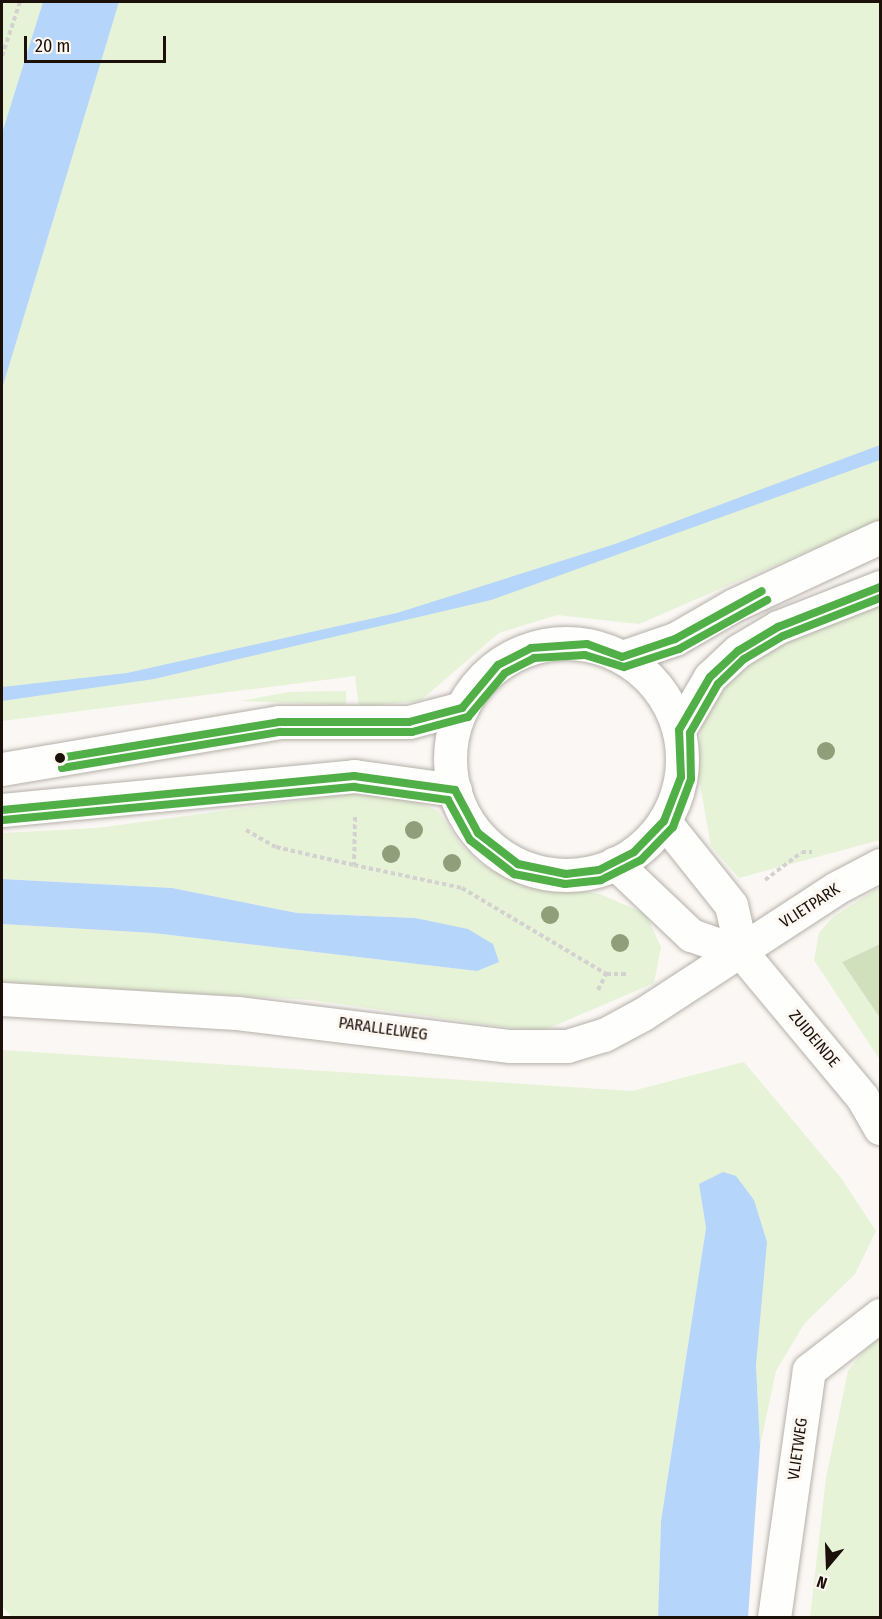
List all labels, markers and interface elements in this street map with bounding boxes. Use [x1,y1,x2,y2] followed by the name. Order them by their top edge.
[27,24,170,62] scale bar
[35,35,70,57] text: 20 m
[54,752,66,764] unlabelled marker
[777,880,843,932] street label: VLIETPARK
[785,1007,843,1071] street label: ZUIDEINDE
[337,1013,429,1045] street label: PARALLELWEG
[784,1417,812,1481] street label: VLIETWEG
[798,1535,858,1595] north arrow
[814,1572,830,1593] text: N

